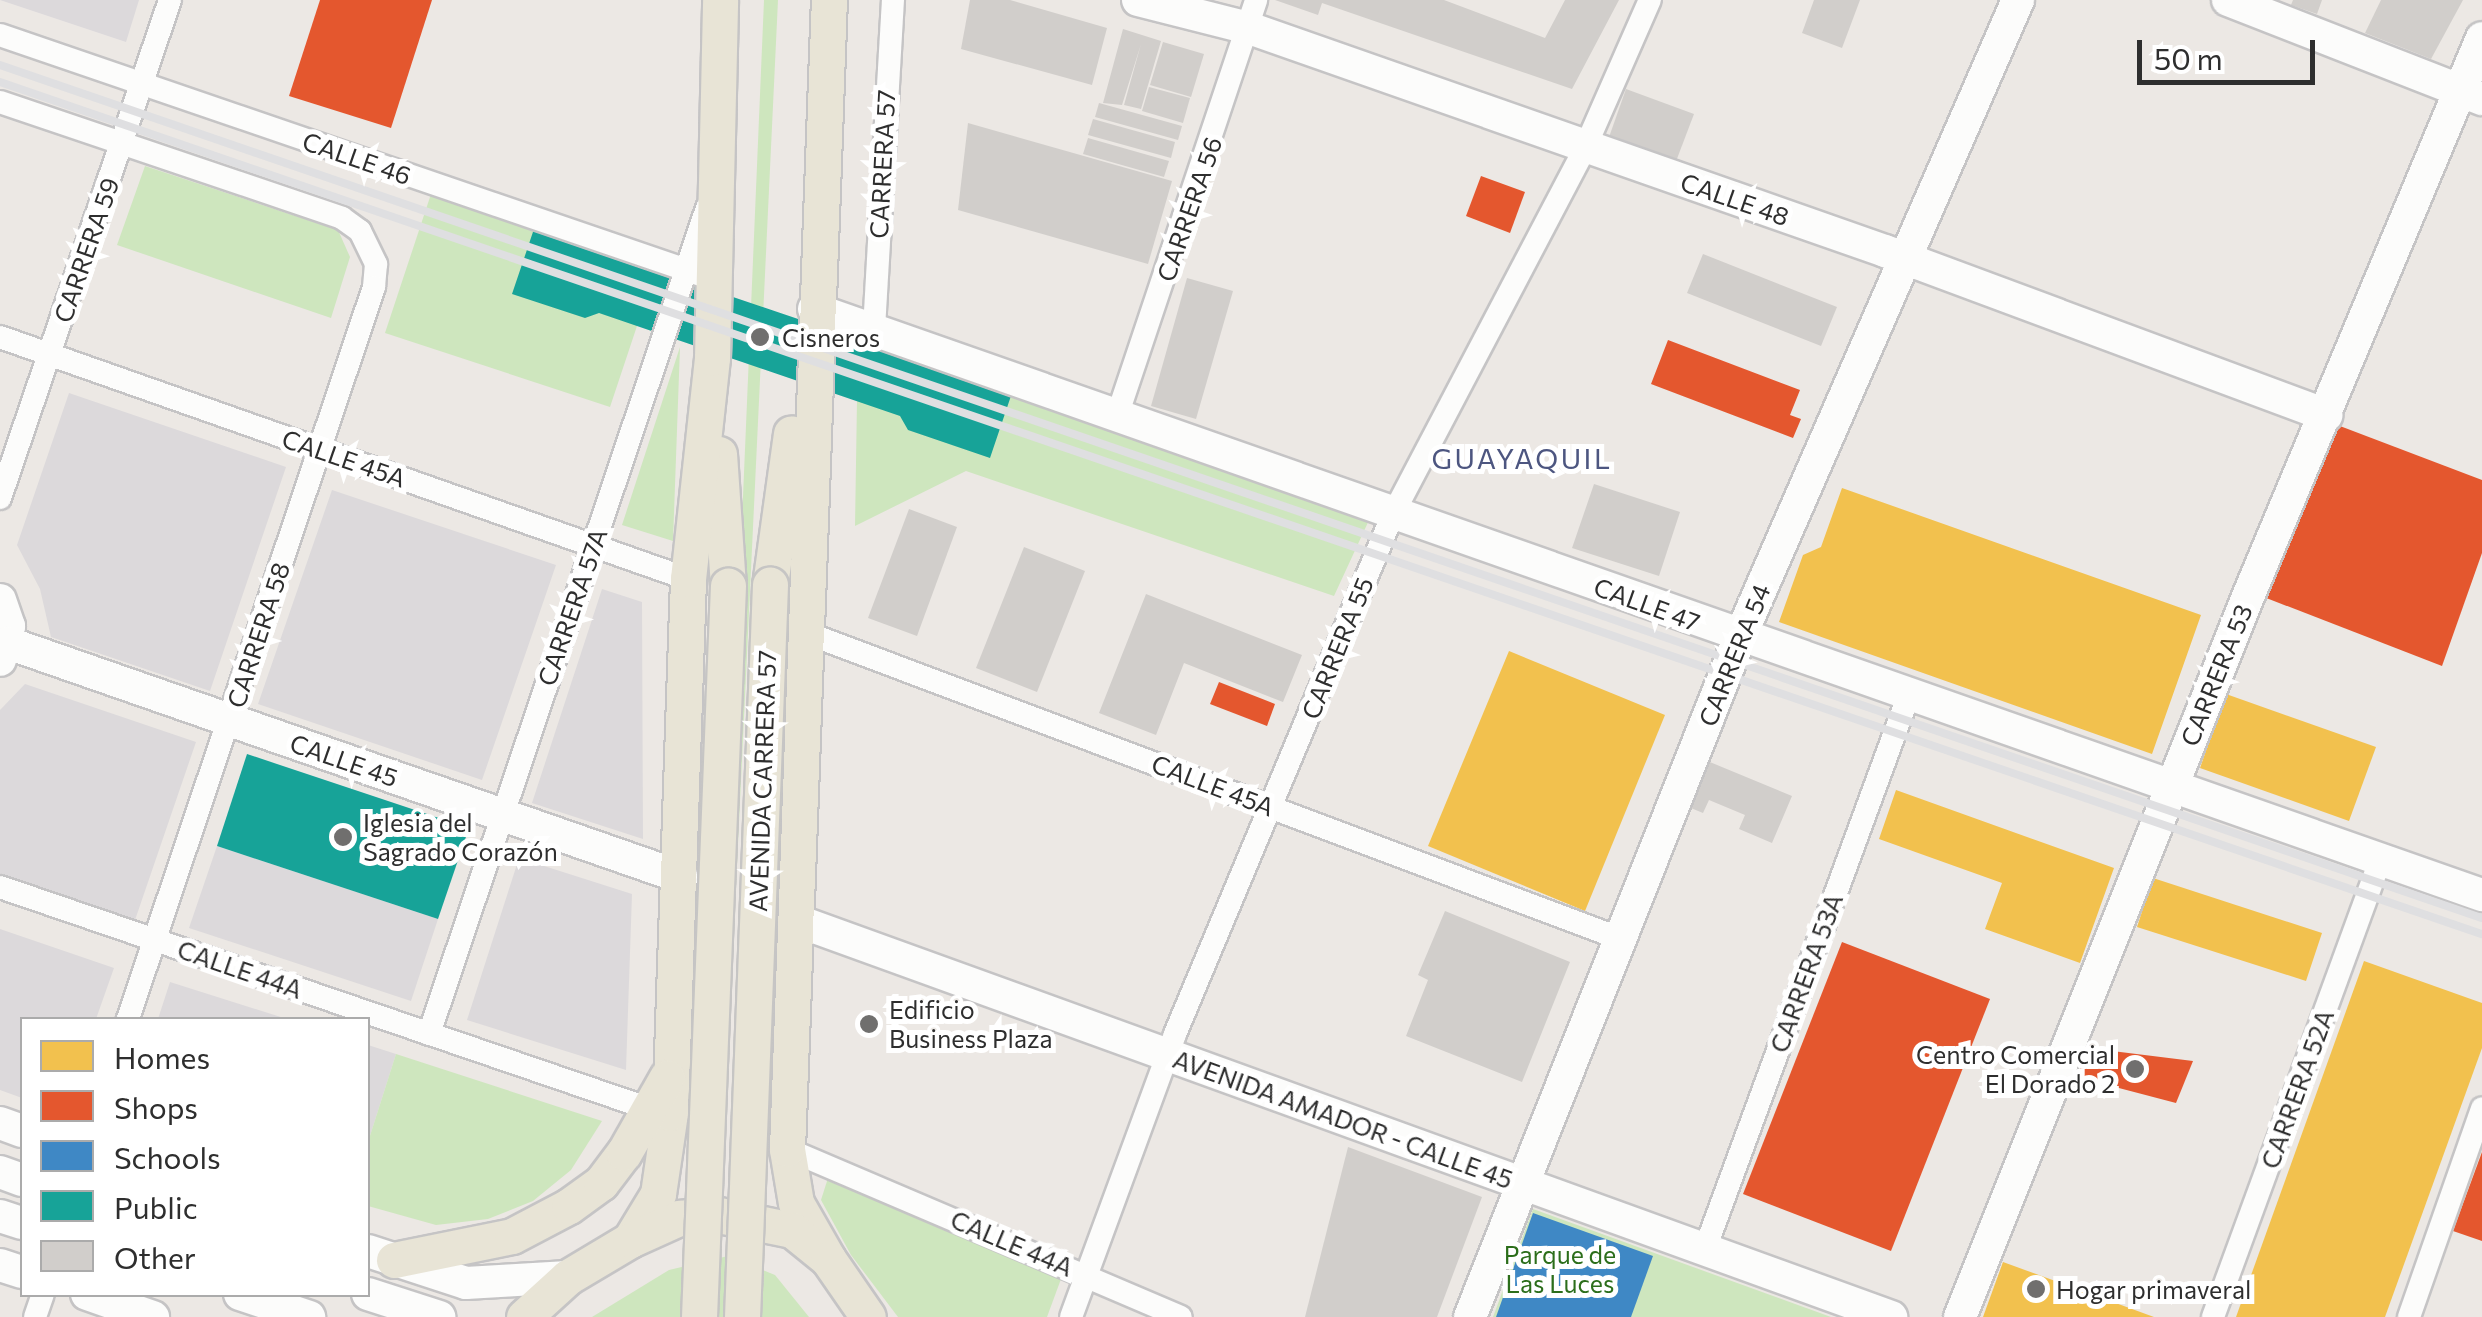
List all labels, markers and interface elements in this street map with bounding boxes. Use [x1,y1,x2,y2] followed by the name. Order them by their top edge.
[2142,20,2320,82] scale bar
[2154,39,2223,76] text: 50 m
[863,89,901,239] street label: CARRERA 57
[299,125,415,191] street label: CALLE 46
[1150,133,1228,285] street label: CARRERA 56
[1677,166,1793,232] street label: CALLE 48
[47,174,125,326] street label: CARRERA 59
[782,322,880,352] place label: Cisneros
[747,324,773,350] marker: Cisneros
[278,423,410,493] street label: CALLE 45A
[1432,441,1612,475] district label: GUAYAQUIL
[531,524,613,690] street label: CARRERA 57A
[220,559,296,711] street label: CARRERA 58
[1590,571,1704,637] street label: CALLE 47
[1295,573,1379,723] street label: CARRERA 55
[1692,579,1776,731] street label: CARRERA 54
[2174,600,2258,750] street label: CARRERA 53
[742,650,782,912] street label: AVENIDA CARRERA 57
[286,728,402,792] street label: CALLE 45
[1148,748,1278,822] street label: CALLE 45A
[363,808,558,867] place label: Iglesia del Sagrado Corazón
[332,826,354,848] marker: Iglesia del Sagrado Corazón
[1763,889,1849,1057] street label: CARRERA 53A
[174,934,306,1004] street label: CALLE 44A
[889,995,1053,1054] place label: Edificio Business Plaza
[2254,1005,2340,1173] street label: CARRERA 52A
[858,1013,880,1035] marker: Edificio Business Plaza
[20,1017,370,1297] legend
[114,1038,210,1075] text: Homes
[1916,1040,2115,1099] place label: Centro Comercial El Dorado 2
[1169,1043,1517,1195] street label: AVENIDA AMADOR - CALLE 45
[2124,1058,2146,1080] marker: Centro Comercial El Dorado 2
[114,1088,198,1125] text: Shops
[114,1138,221,1175] text: Schools
[114,1188,198,1225] text: Public
[946,1204,1078,1282] street label: CALLE 44A
[114,1238,196,1275] text: Other
[1504,1240,1616,1299] park label: Parque de Las Luces
[2056,1274,2251,1304] place label: Hogar primaveral
[2025,1278,2047,1300] marker: Hogar primaveral

